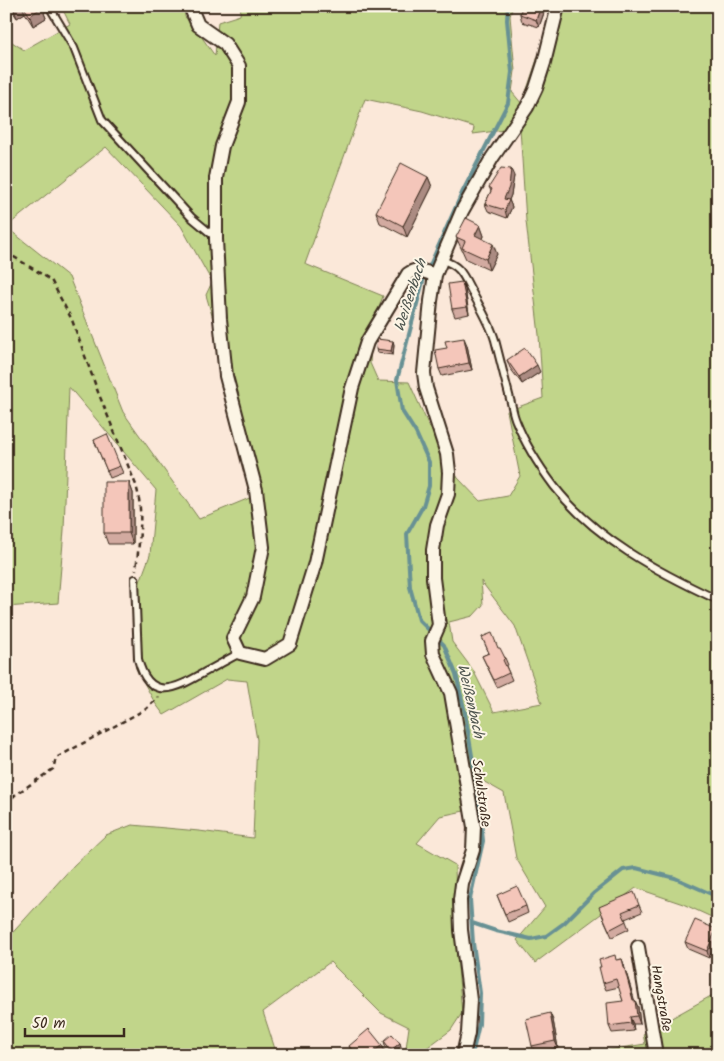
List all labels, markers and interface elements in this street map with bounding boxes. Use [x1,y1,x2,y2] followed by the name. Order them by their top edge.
[388,254,435,335] water label: Weißenbach
[450,662,491,742] water label: Weißenbach
[465,758,497,829] street label: Schulstraße
[644,963,678,1034] street label: Hangstraße
[25,1006,124,1038] scale bar
[32,1012,66,1036] text: 50 m

